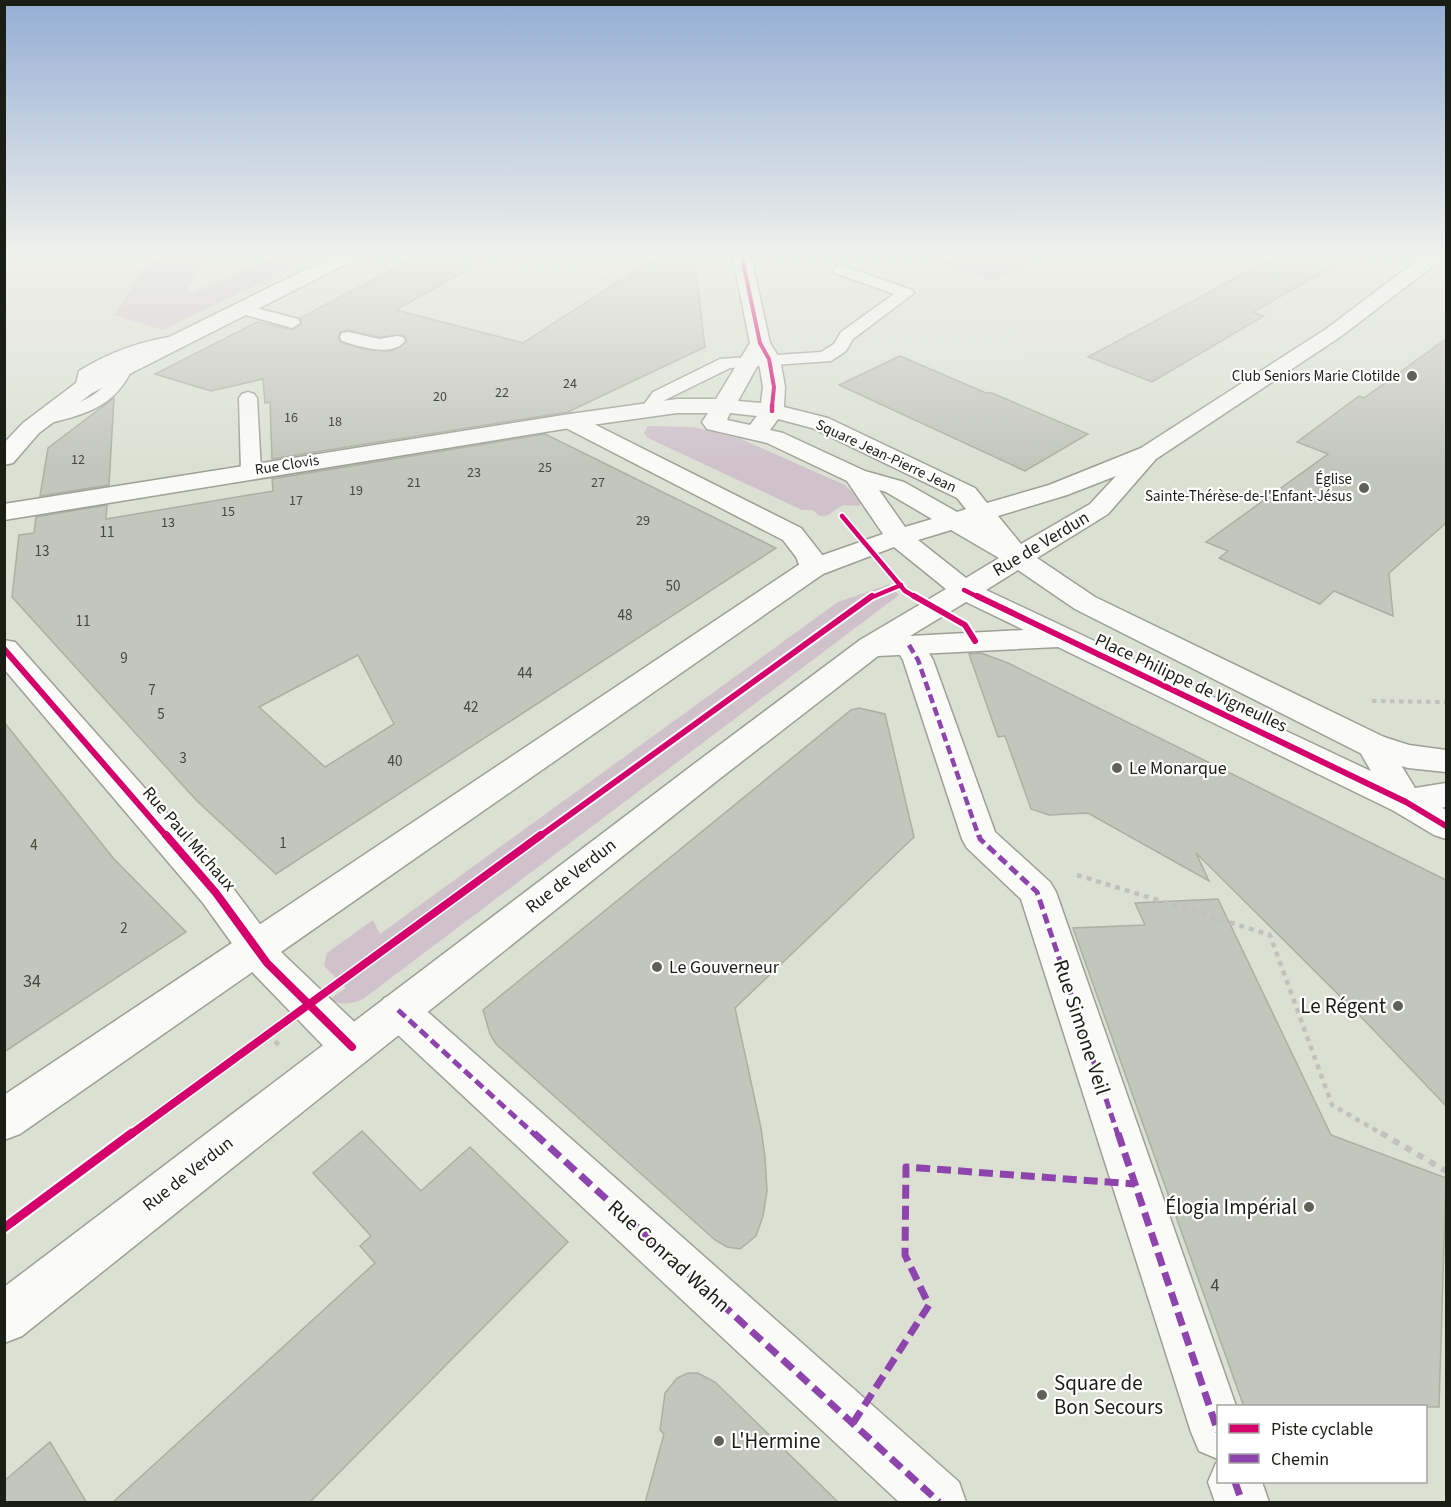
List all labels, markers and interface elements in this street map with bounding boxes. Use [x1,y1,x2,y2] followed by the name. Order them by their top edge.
[1232,366,1400,387] place label: Club Seniors Marie Clotilde
[1405,369,1419,383] marker: Club Seniors Marie Clotilde
[563,374,577,394] house number: 24
[495,383,509,403] house number: 22
[433,387,447,407] house number: 20
[284,408,298,428] house number: 16
[328,412,342,432] house number: 18
[812,414,960,498] street label: Square Jean-Pierre Jean
[71,450,85,470] house number: 12
[253,450,321,480] street label: Rue Clovis
[538,458,552,478] house number: 25
[467,463,481,483] house number: 23
[1145,469,1352,507] place label: Église Sainte-Thérèse-de-l'Enfant-Jésus
[407,473,421,493] house number: 21
[591,473,605,493] house number: 27
[349,481,363,501] house number: 19
[1357,481,1371,495] marker: Église Sainte-Thérèse-de-l'Enfant-Jésus
[289,491,303,511] house number: 17
[221,502,235,522] house number: 15
[988,505,1094,583] street label: Rue de Verdun
[636,511,650,531] house number: 29
[161,513,175,533] house number: 13
[100,522,114,543] house number: 11
[35,541,49,562] house number: 13
[666,576,680,597] house number: 50
[618,605,632,626] house number: 48
[76,611,90,632] house number: 11
[1091,627,1291,739] street label: Place Philippe de Vigneulles
[120,648,128,669] house number: 9
[518,663,533,684] house number: 44
[148,680,156,701] house number: 7
[464,697,478,718] house number: 42
[157,704,165,725] house number: 5
[179,748,187,769] house number: 3
[388,751,402,772] house number: 40
[1129,756,1227,781] place label: Le Monarque
[1110,761,1124,775] marker: Le Monarque
[136,781,242,897] street label: Rue Paul Michaux
[279,833,287,854] house number: 1
[520,833,622,919] street label: Rue de Verdun
[30,835,38,856] house number: 4
[120,918,128,939] house number: 2
[669,955,780,980] place label: Le Gouverneur
[1046,955,1118,1099] street label: Rue Simone Veil
[650,960,664,974] marker: Le Gouverneur
[23,969,41,994] house number: 34
[1300,991,1386,1021] place label: Le Régent
[1391,999,1405,1013] marker: Le Régent
[137,1131,239,1217] street label: Rue de Verdun
[1165,1192,1297,1222] place label: Élogia Impérial
[601,1193,737,1319] street label: Rue Conrad Wahn
[1302,1200,1316,1214] marker: Élogia Impérial
[1211,1273,1220,1298] house number: 4
[1054,1368,1163,1422] place label: Square de Bon Secours
[1035,1388,1049,1402] marker: Square de Bon Secours
[1217,1405,1427,1483] legend
[1271,1417,1373,1442] text: Piste cyclable
[731,1426,820,1456] place label: L'Hermine
[712,1434,726,1448] marker: L'Hermine
[1271,1447,1329,1472] text: Chemin

